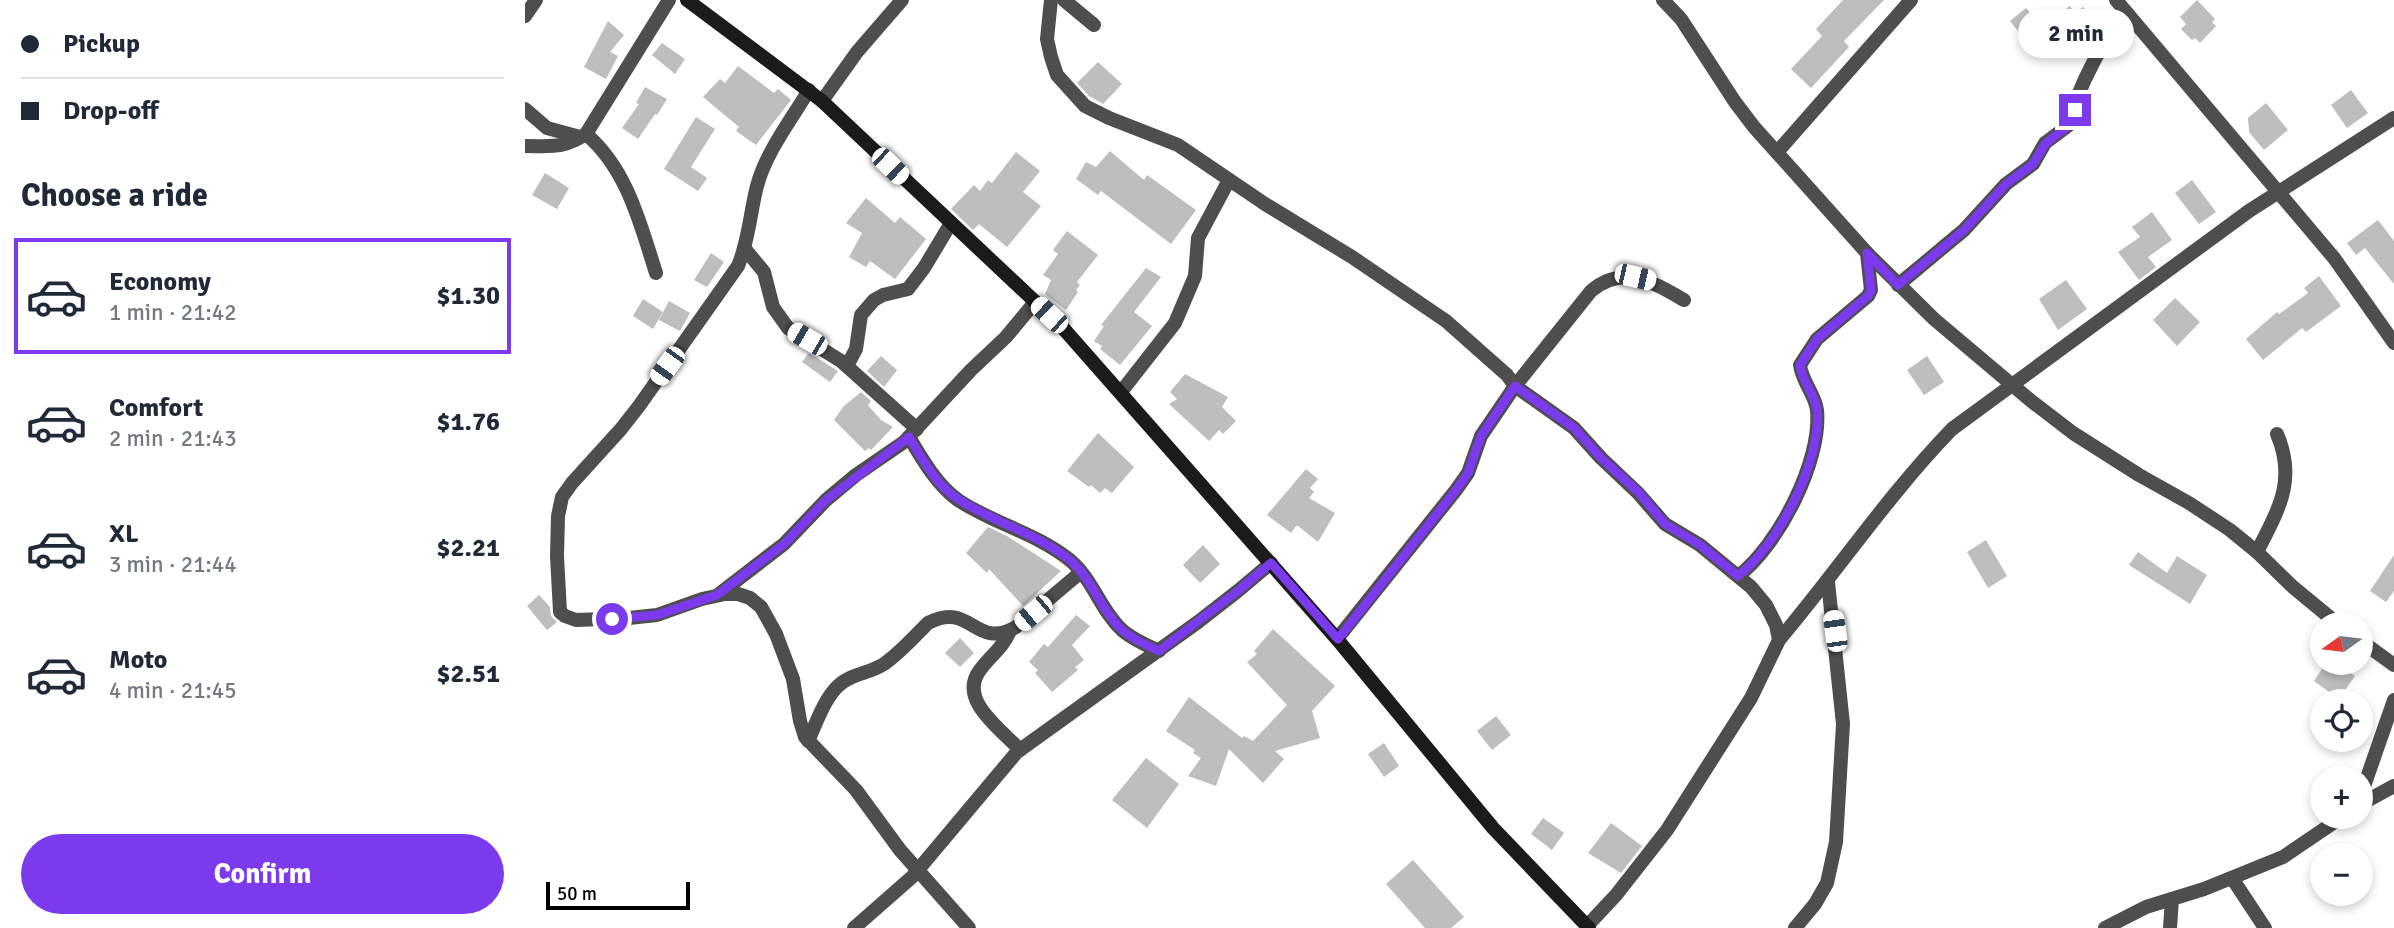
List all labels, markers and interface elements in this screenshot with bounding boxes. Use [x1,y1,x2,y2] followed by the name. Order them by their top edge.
[2017,8,2133,57] callout: 2 min
[2048,19,2104,48] text: 2 min
[63,28,140,60] text: Pickup
[2059,94,2091,126] route end
[63,95,159,127] text: Drop-off
[868,144,913,188] car
[21,176,208,215] text: Choose a ride
[1613,262,1658,292] car
[25,265,88,328] icon: car
[109,266,211,298] text: Economy
[436,280,500,312] text: $1.30
[1027,293,1072,337] car
[109,298,237,327] text: 1 min · 21:42
[784,319,831,359] car
[647,343,688,389] car
[25,391,88,454] icon: car
[109,392,203,424] text: Comfort
[436,406,500,438] text: $1.76
[109,424,237,453] text: 2 min · 21:43
[25,517,88,580] icon: car
[109,518,139,550] text: XL
[436,532,500,564] text: $2.21
[109,550,237,579] text: 3 min · 21:44
[1011,591,1056,635] car
[596,603,628,635] route start
[1822,609,1849,653] car
[2310,612,2373,676] north arrow
[2310,612,2373,906] map controls
[25,643,88,706] icon: car
[109,644,167,676] text: Moto
[436,658,500,690] text: $2.51
[109,676,237,705] text: 4 min · 21:45
[2310,689,2373,752] button: locate
[2310,766,2373,829] button: +
[21,834,504,914] button: Confirm
[2310,843,2373,906] button: −
[546,879,689,911] scale bar
[557,882,597,906] text: 50 m

